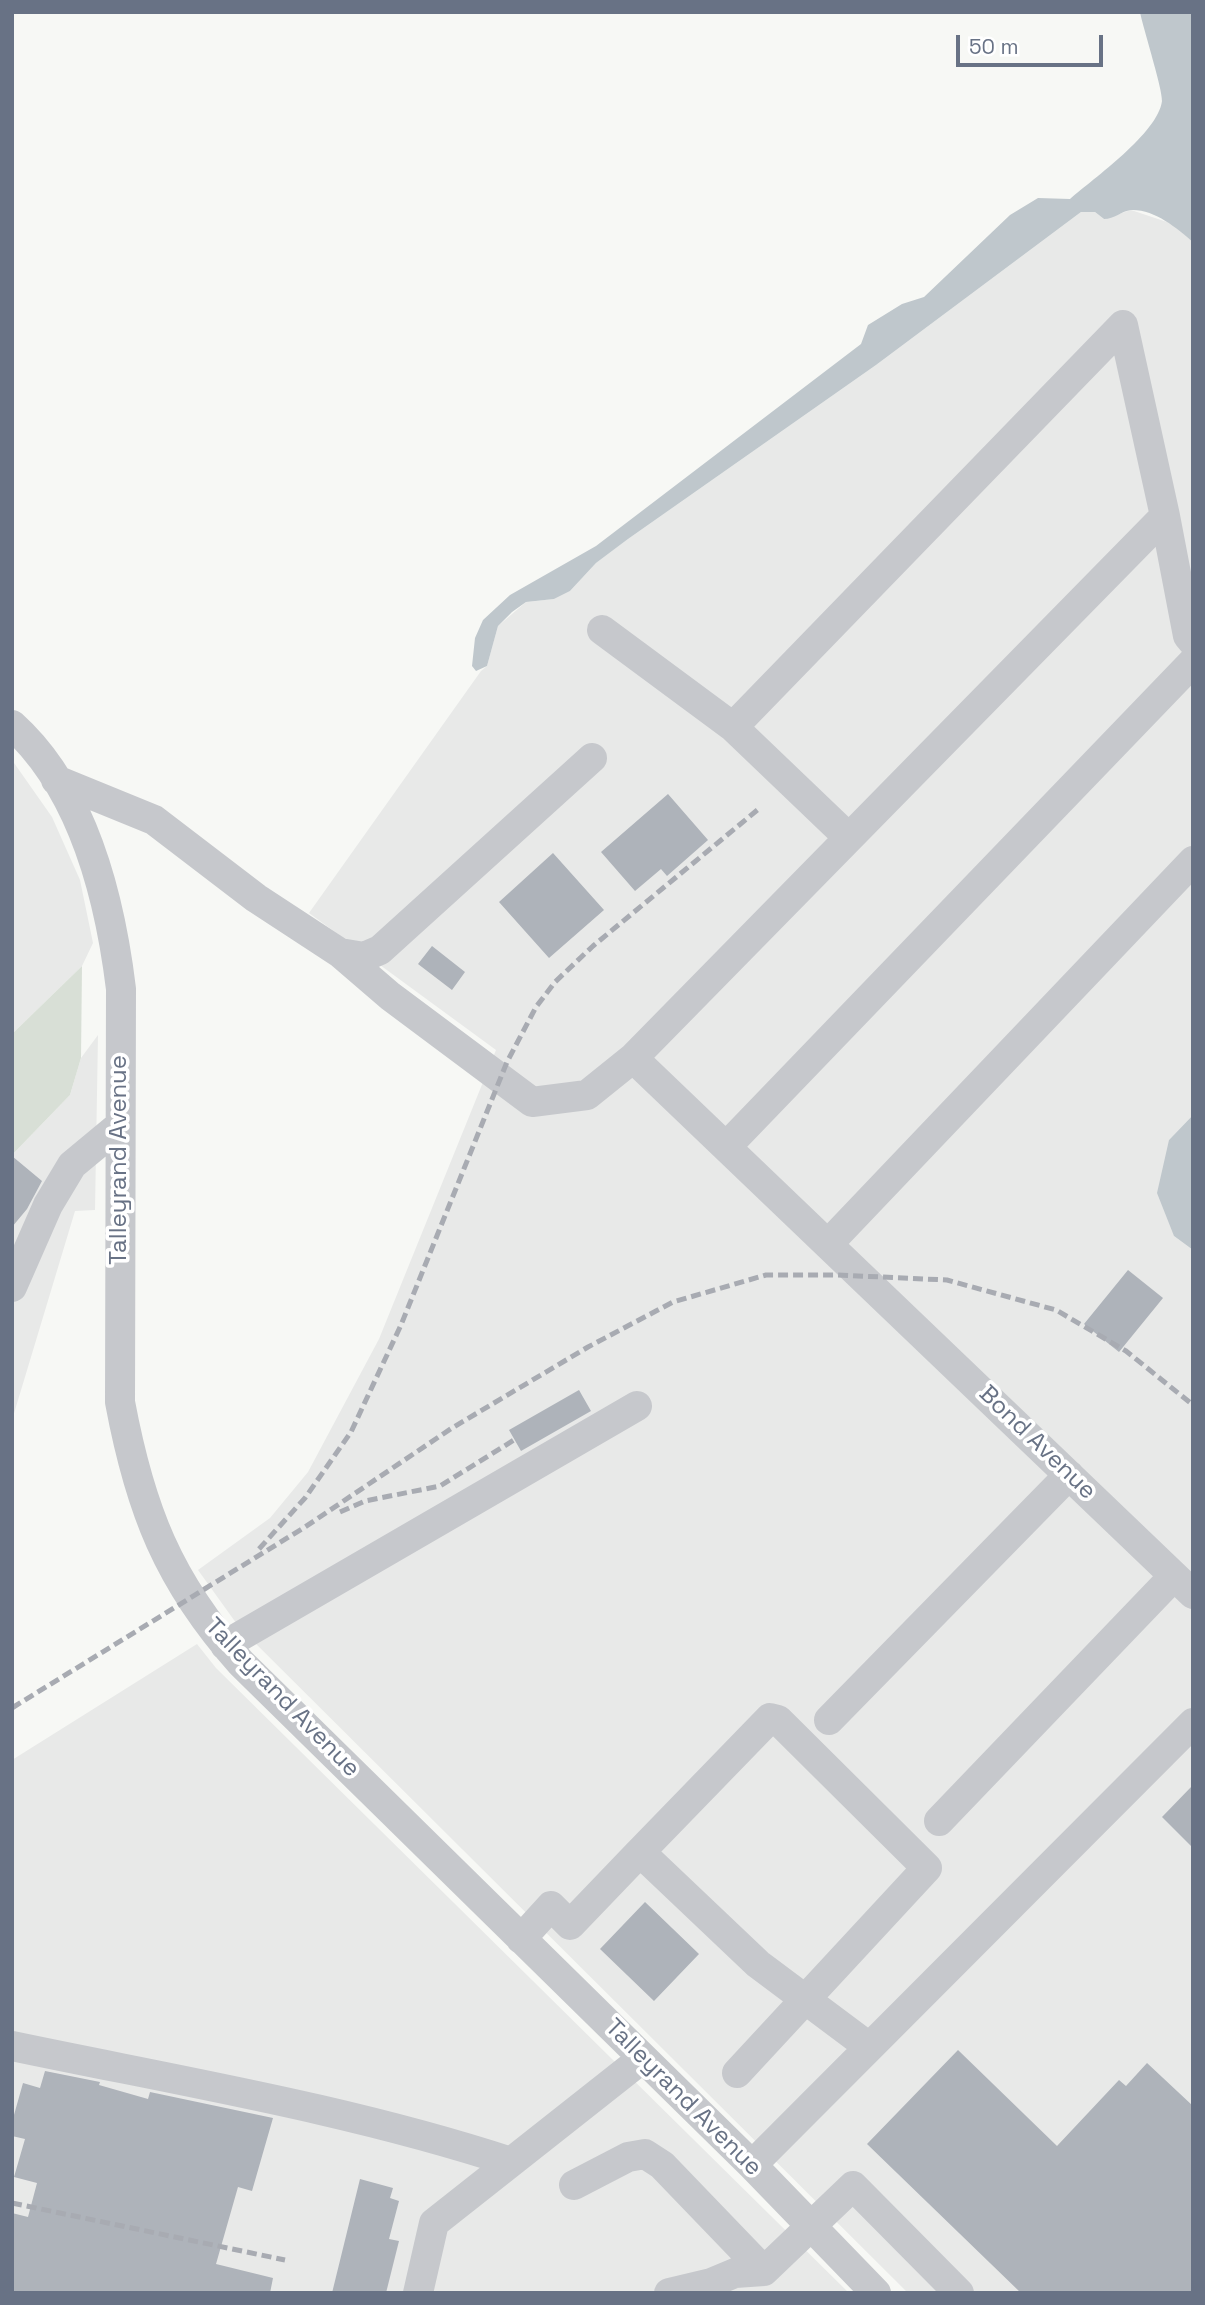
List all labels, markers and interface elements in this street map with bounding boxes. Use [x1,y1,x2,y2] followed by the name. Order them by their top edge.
[960,21,1107,65] scale bar
[969,33,1019,60] text: 50 m
[105,1055,133,1265] street label: Talleyrand Avenue
[972,1380,1102,1506] street label: Bond Avenue
[199,1612,365,1784] street label: Talleyrand Avenue
[599,2014,767,2182] street label: Talleyrand Avenue

